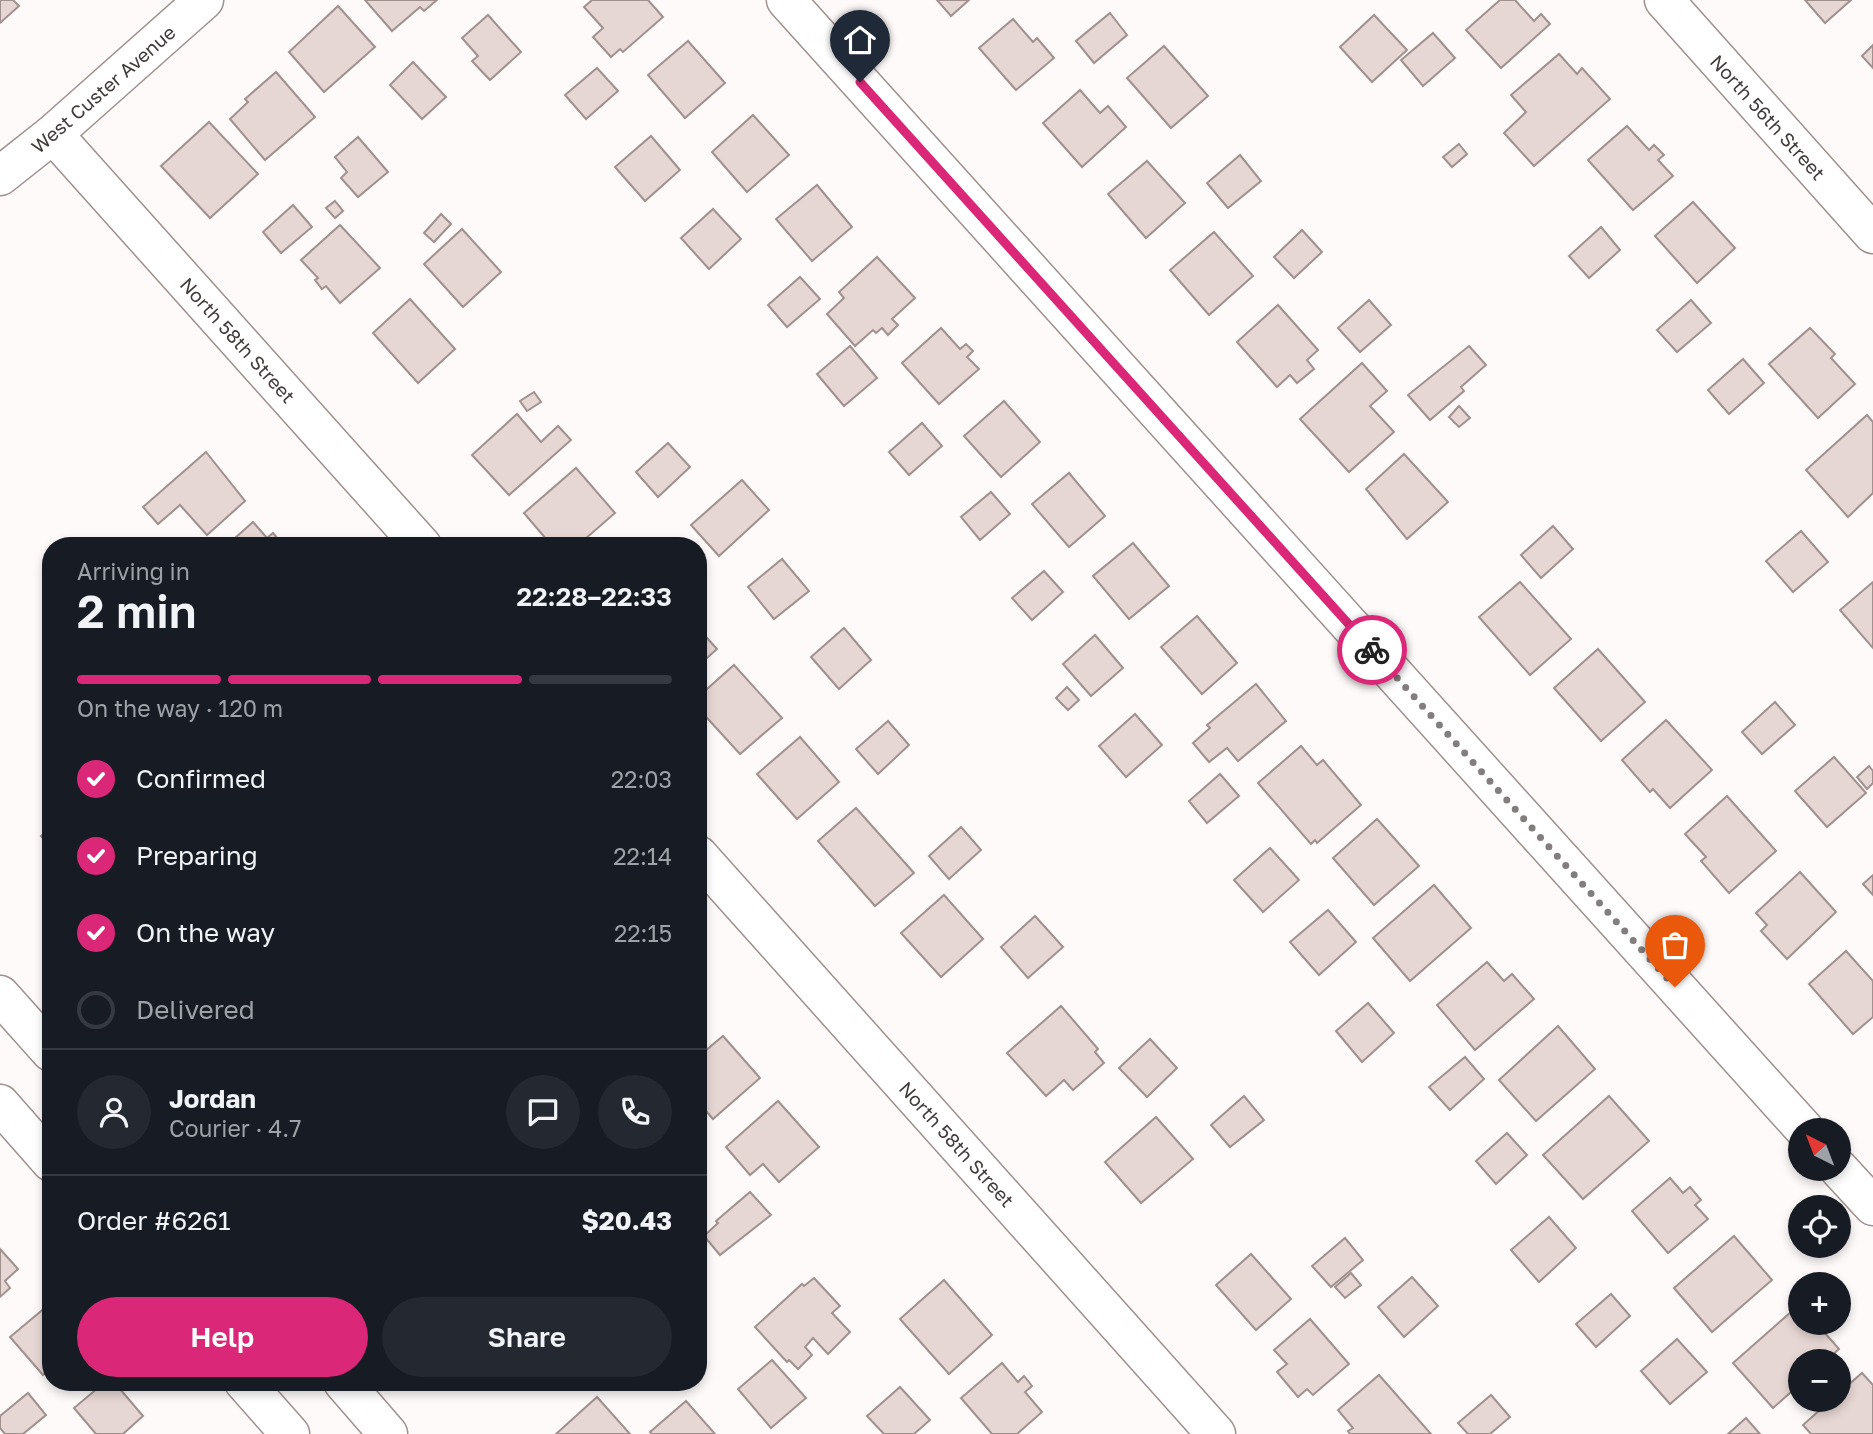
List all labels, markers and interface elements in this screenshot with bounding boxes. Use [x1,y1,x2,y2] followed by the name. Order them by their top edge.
[830,10,890,82] pin
[26,20,180,158] street label: West Custer Avenue
[841,21,879,59] icon: home
[1706,50,1830,184] street label: North 56th Street
[176,273,300,407] street label: North 58th Street
[77,557,190,585] text: Arriving in
[516,581,672,612] text: 22:28–22:33
[77,583,197,638] text: 2 min
[1337,615,1407,685] courier
[1353,631,1391,669] icon: bike
[77,694,283,722] text: On the way · 120 m
[77,760,115,798] icon: check
[136,763,266,794] text: Confirmed
[611,765,672,793] text: 22:03
[77,837,115,875] icon: check
[136,840,258,871] text: Preparing
[613,842,672,870] text: 22:14
[77,914,115,952] icon: check
[1645,915,1705,987] pin
[136,917,275,948] text: On the way
[614,919,672,947] text: 22:15
[1656,926,1694,964] icon: bag
[136,994,255,1025] text: Delivered
[77,1075,151,1149] button: person
[506,1075,580,1149] button: chat
[598,1075,672,1149] button: phone
[895,1077,1019,1211] street label: North 58th Street
[169,1083,256,1114] text: Jordan
[169,1114,301,1142] text: Courier · 4.7
[1788,1118,1852,1181] north arrow
[1788,1118,1851,1412] map controls
[1788,1195,1851,1258] button: locate
[77,1205,231,1236] text: Order #6261
[581,1205,672,1236] text: $20.43
[1788,1272,1851,1335] button: +
[77,1297,368,1377] button: Help
[382,1297,672,1377] button: Share
[1788,1349,1851,1412] button: −

